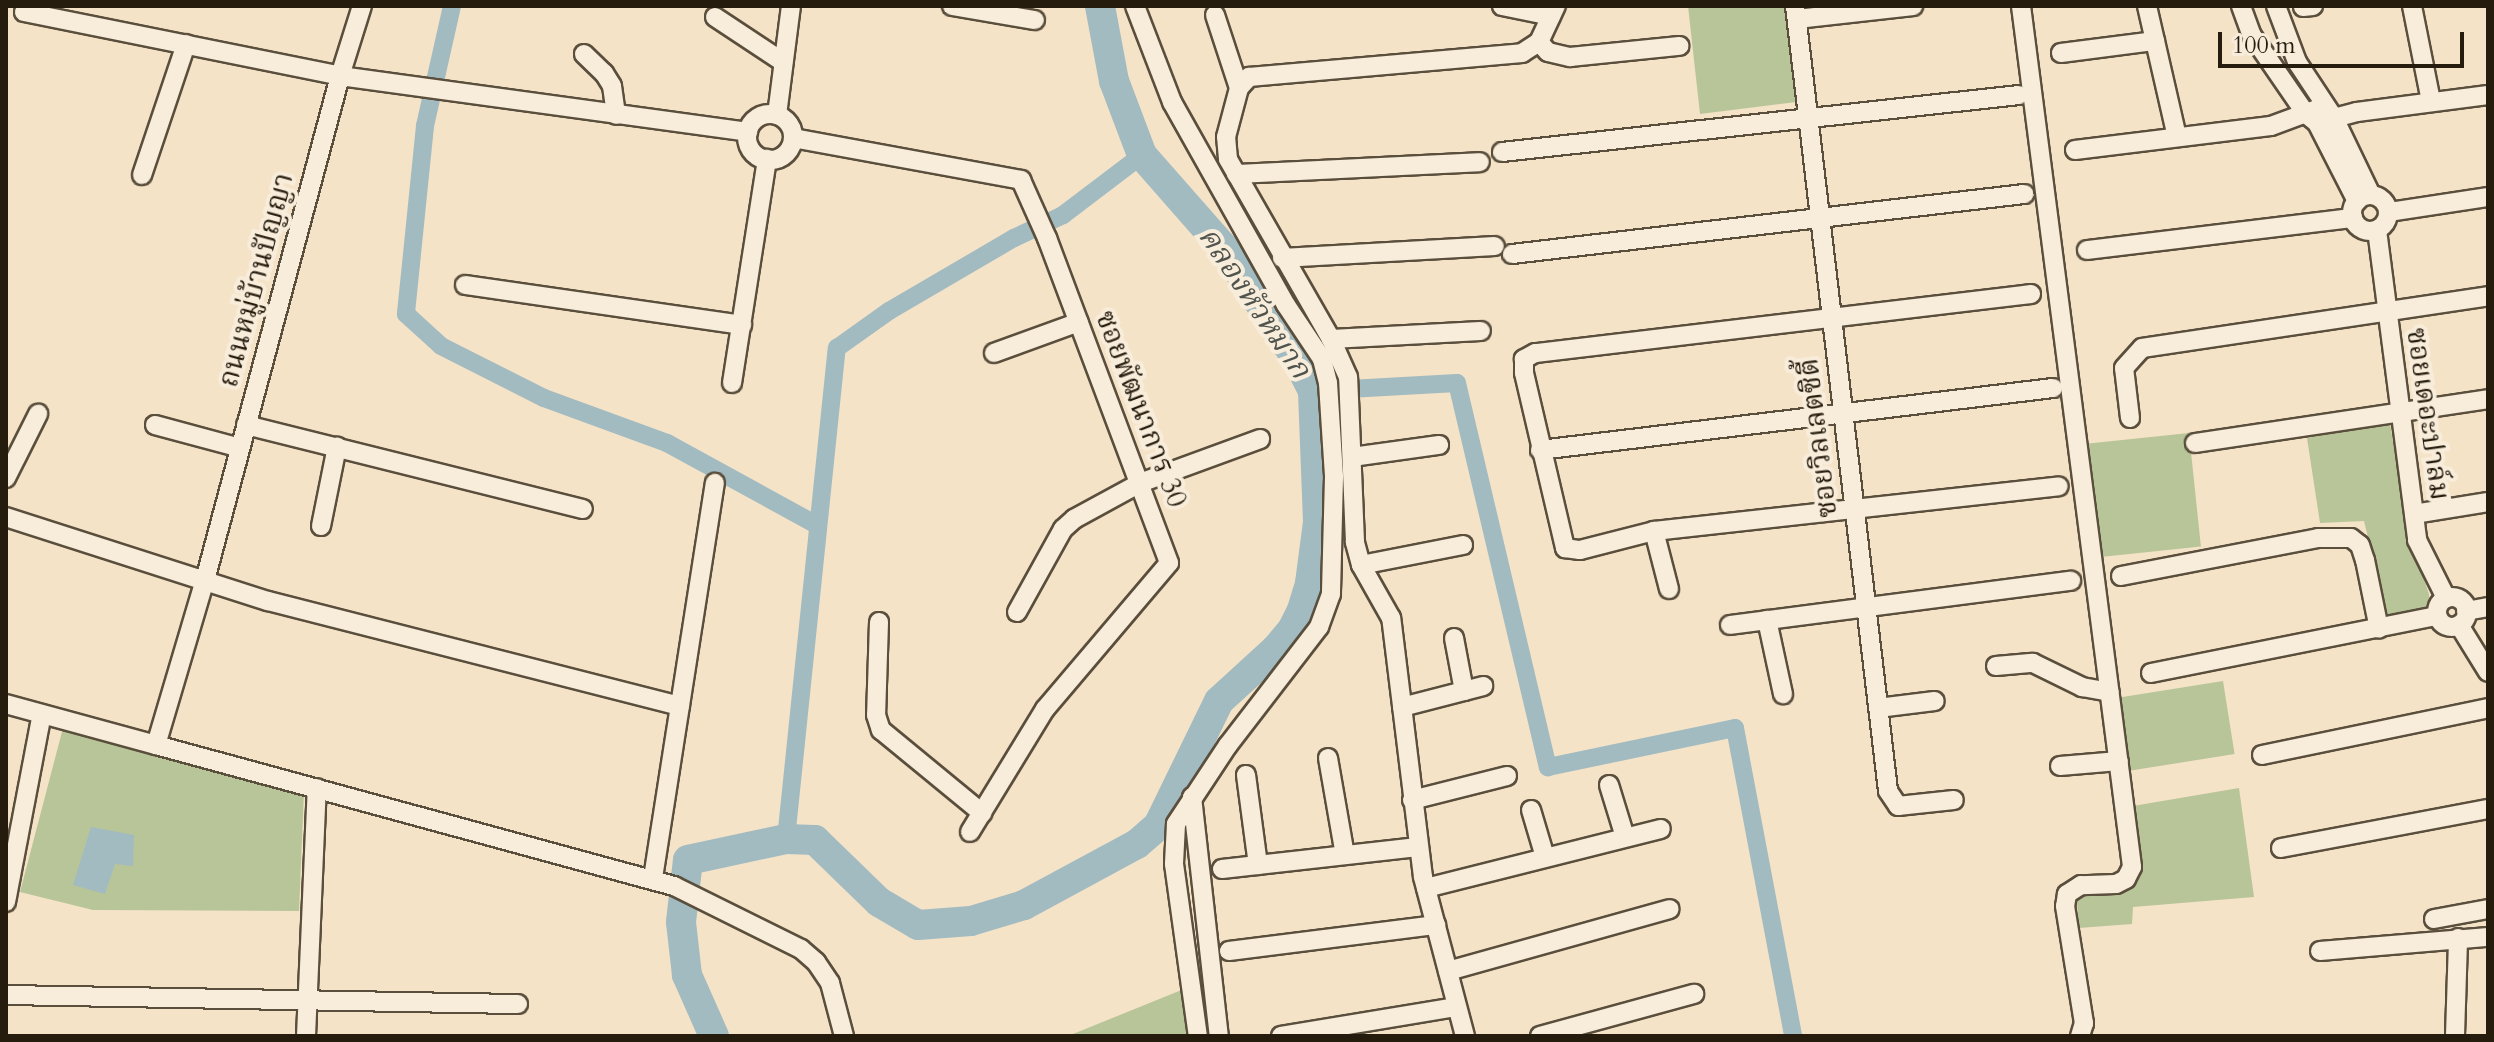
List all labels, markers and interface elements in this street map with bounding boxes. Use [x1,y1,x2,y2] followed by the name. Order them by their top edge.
[2222,16,2468,66] scale bar
[2232,29,2296,62] text: 100 m
[211,169,301,391] street label: ถนนหมู่บ้านปัญญา
[1190,220,1318,386] water label: คลองหัวหมาก
[1088,306,1194,512] street label: ซอยพัฒนาการ 30
[2399,326,2457,502] street label: ซอยเดอะปาล์ม
[1792,356,1844,520] street label: ซอยวิลเลตซิตี้

